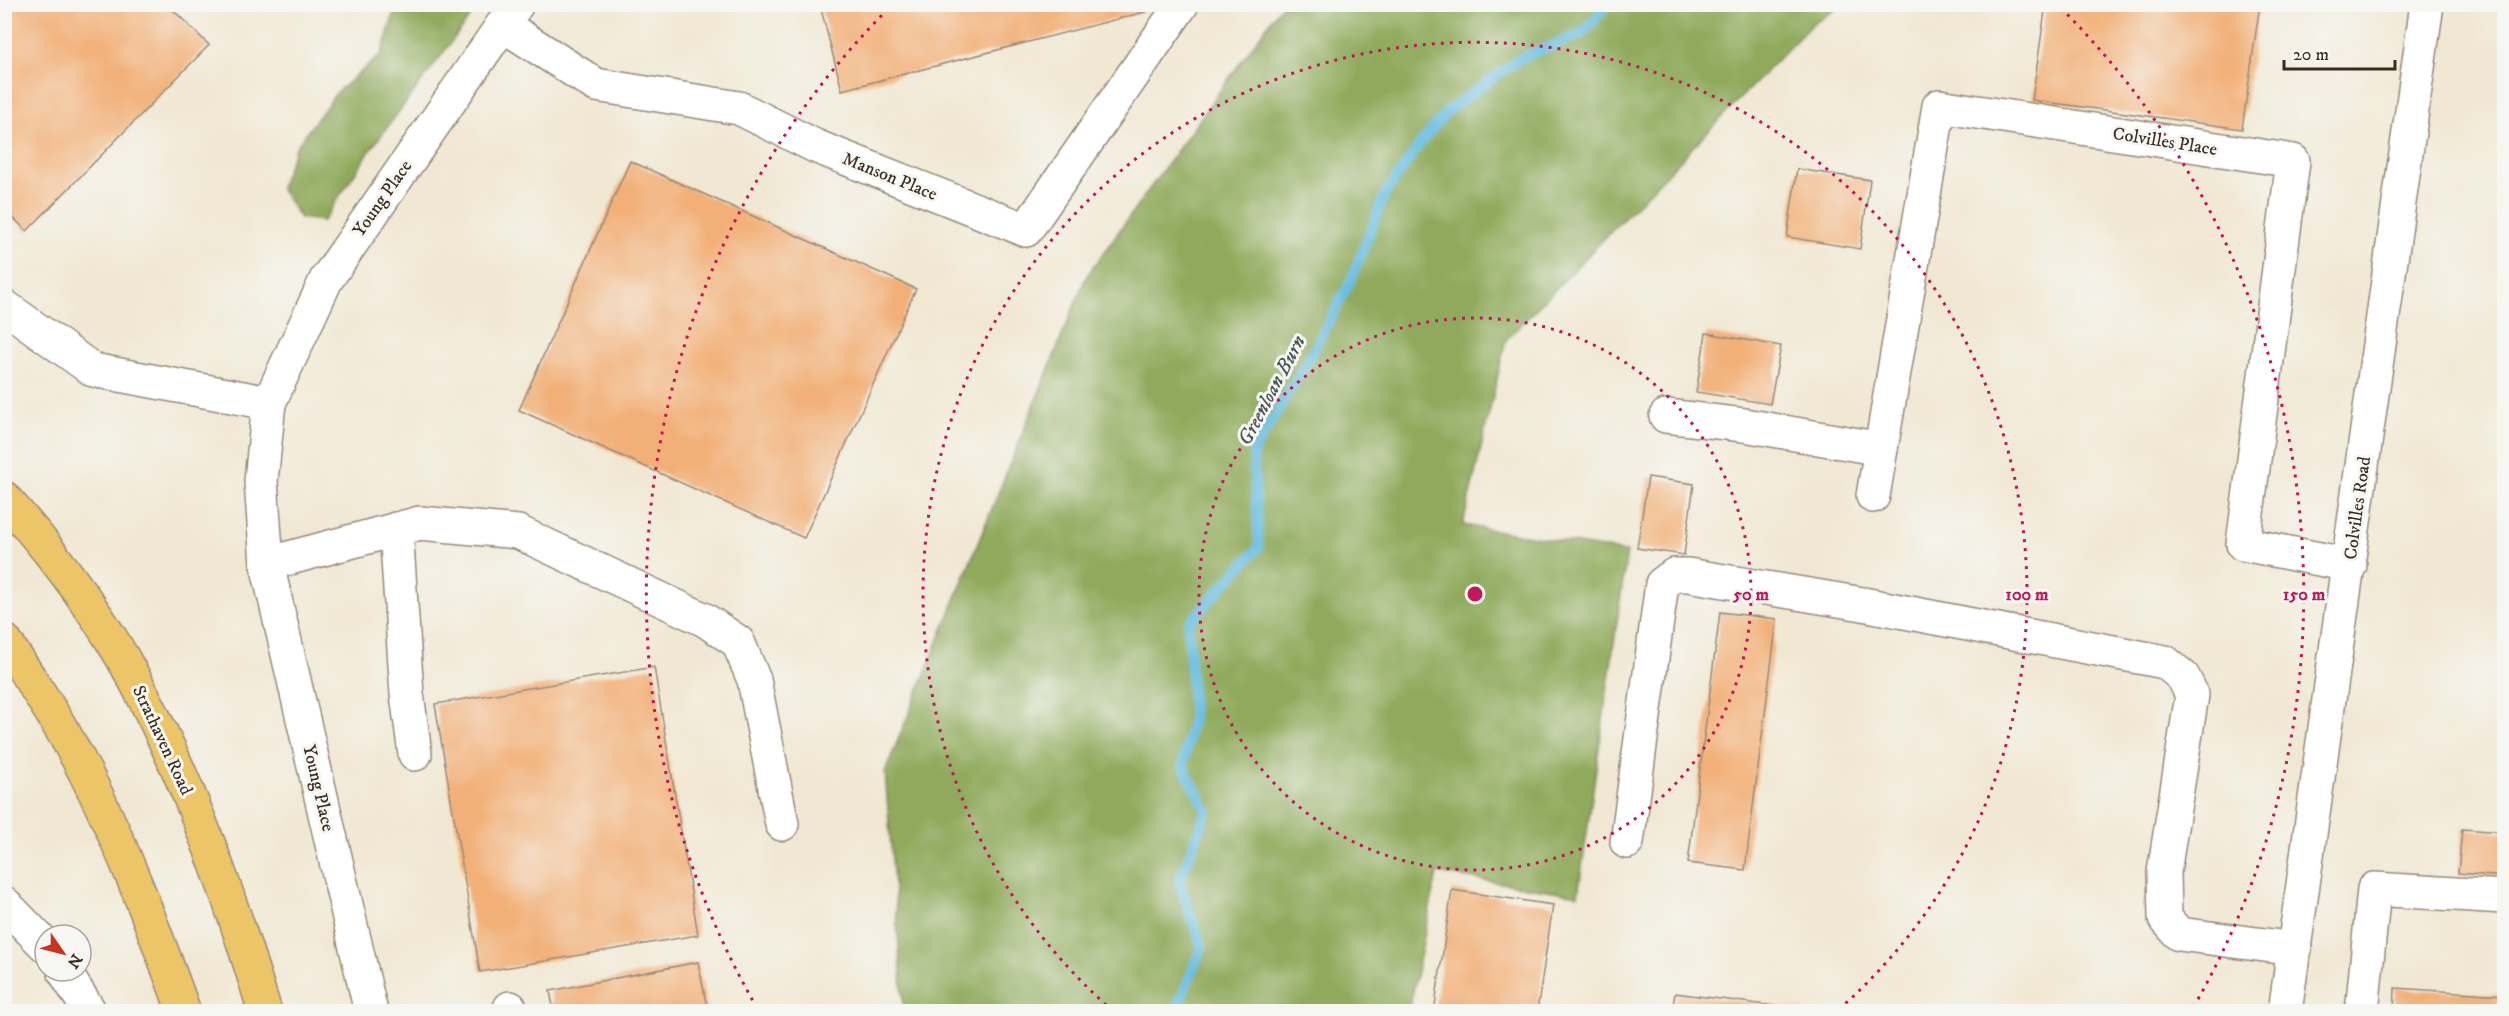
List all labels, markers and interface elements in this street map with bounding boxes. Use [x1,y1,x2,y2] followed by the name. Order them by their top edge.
[2284,33,2395,71] scale bar
[2293,44,2329,66] text: 20 m
[2111,123,2219,161] street label: Colvilles Place
[839,148,940,206] street label: Manson Place
[348,156,417,241] street label: Young Place
[1233,331,1312,450] water label: Greenloan Burn
[2340,455,2376,561] street label: Colvilles Road
[1465,584,1485,604] centre of rings
[1732,584,1769,606] text: 50 m
[2005,584,2049,606] text: 100 m
[2283,584,2326,606] text: 150 m
[127,682,197,799] street label: Strathaven Road
[297,743,339,834] street label: Young Place
[33,923,93,983] north arrow
[63,950,86,972] text: N

